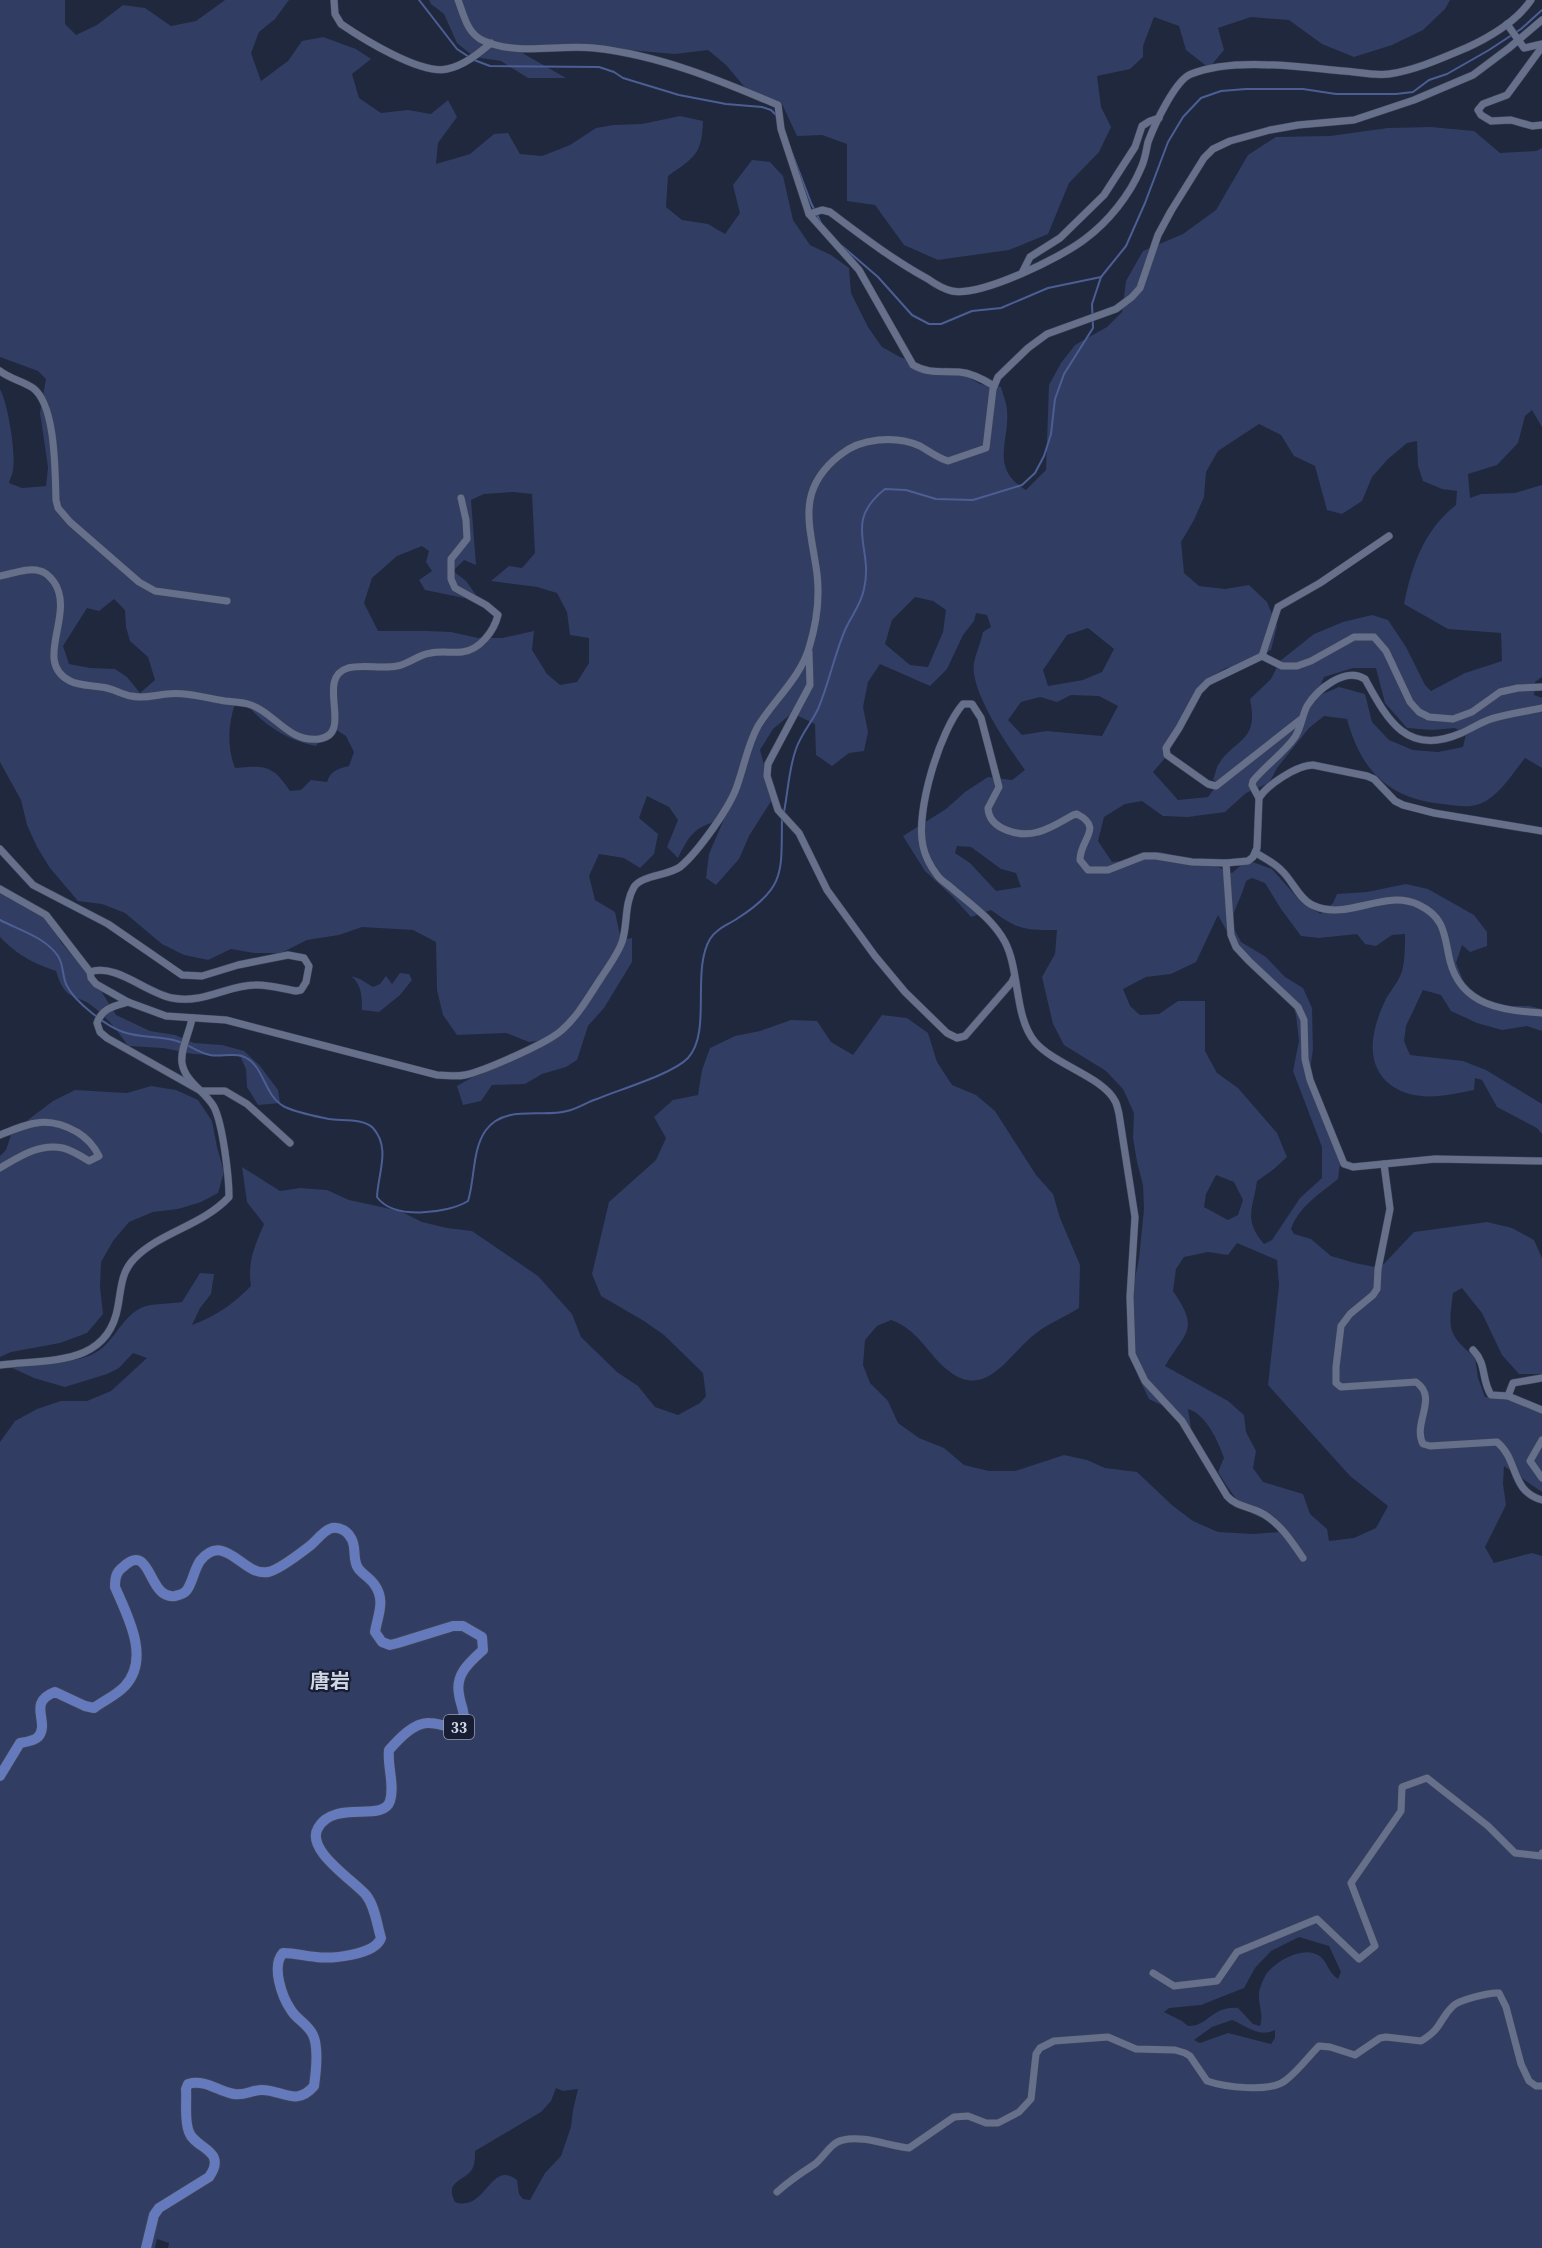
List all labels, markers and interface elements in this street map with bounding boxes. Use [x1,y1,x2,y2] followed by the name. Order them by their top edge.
[310,1667,350,1695] district label: 唐岩
[444,1715,474,1739] road number: 33

